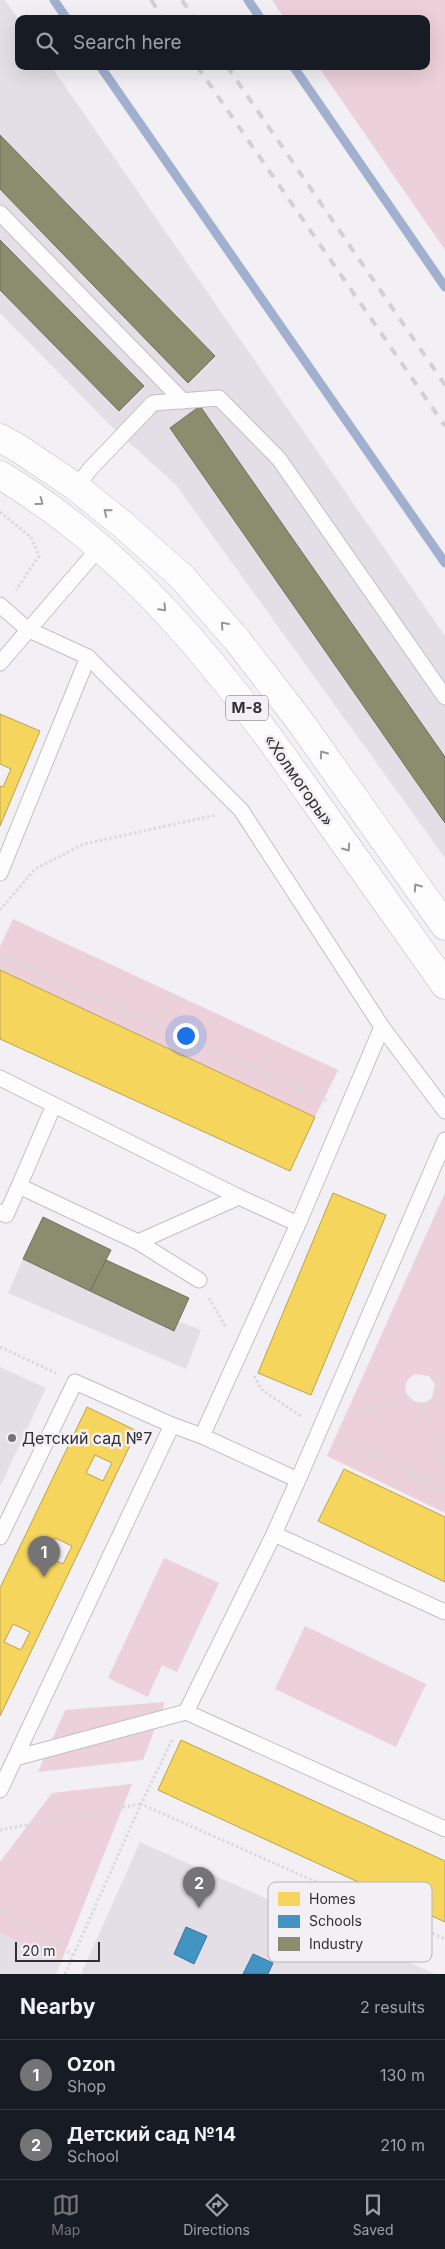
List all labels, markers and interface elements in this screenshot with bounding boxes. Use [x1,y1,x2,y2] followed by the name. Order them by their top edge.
[15,15,430,70] search box
[33,29,61,57] icon: search
[73,31,182,54] text: Search here
[35,496,44,505] one-way arrow
[104,509,113,518] one-way arrow
[157,603,166,612] one-way arrow
[221,622,230,631] one-way arrow
[226,696,268,720] road number: М-8
[260,730,338,830] street label: «Холмогоры»
[320,750,329,760] one-way arrow
[341,842,350,852] one-way arrow
[414,883,423,892] one-way arrow
[173,1023,199,1049] your location
[22,1428,152,1448] place label: Детский сад №7
[6,1432,18,1444] marker: Детский сад №7
[28,1536,60,1577] pin: 1
[183,1867,215,1908] pin: 2
[268,1882,432,1962] legend
[309,1890,356,1907] text: Homes
[309,1912,362,1929] text: Schools
[309,1935,363,1952] text: Industry
[15,1939,100,1962] scale bar
[22,1942,56,1959] text: 20 m
[20,1994,95,2019] text: Nearby
[360,1997,425,2017] text: 2 results
[67,2053,116,2076] text: Ozon
[33,2065,39,2085] text: 1
[380,2065,425,2085] text: 130 m
[67,2076,106,2096] text: Shop
[67,2123,236,2146] text: Детский сад №14
[31,2135,41,2155] text: 2
[380,2135,425,2155] text: 210 m
[67,2146,119,2166] text: School
[51,2191,80,2238] tab: Map
[183,2191,250,2238] tab: Directions
[353,2191,394,2238] tab: Saved

